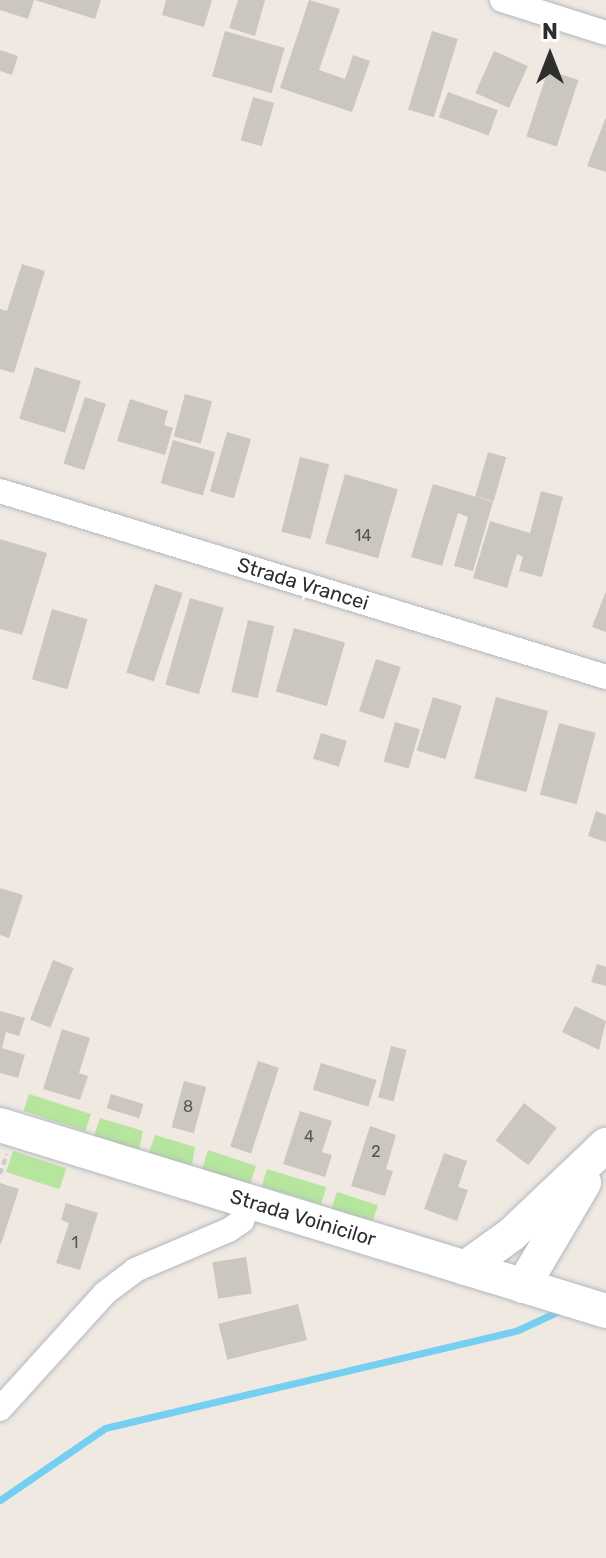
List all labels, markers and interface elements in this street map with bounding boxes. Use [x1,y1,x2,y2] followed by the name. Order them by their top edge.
[510,16,590,96] north arrow
[542,18,558,45] text: N
[355,526,371,546] house number: 14
[234,553,372,615] street label: Strada Vrancei
[183,1097,193,1117] house number: 8
[304,1127,314,1147] house number: 4
[371,1142,381,1162] house number: 2
[227,1184,379,1252] street label: Strada Voinicilor
[72,1233,78,1253] house number: 1

